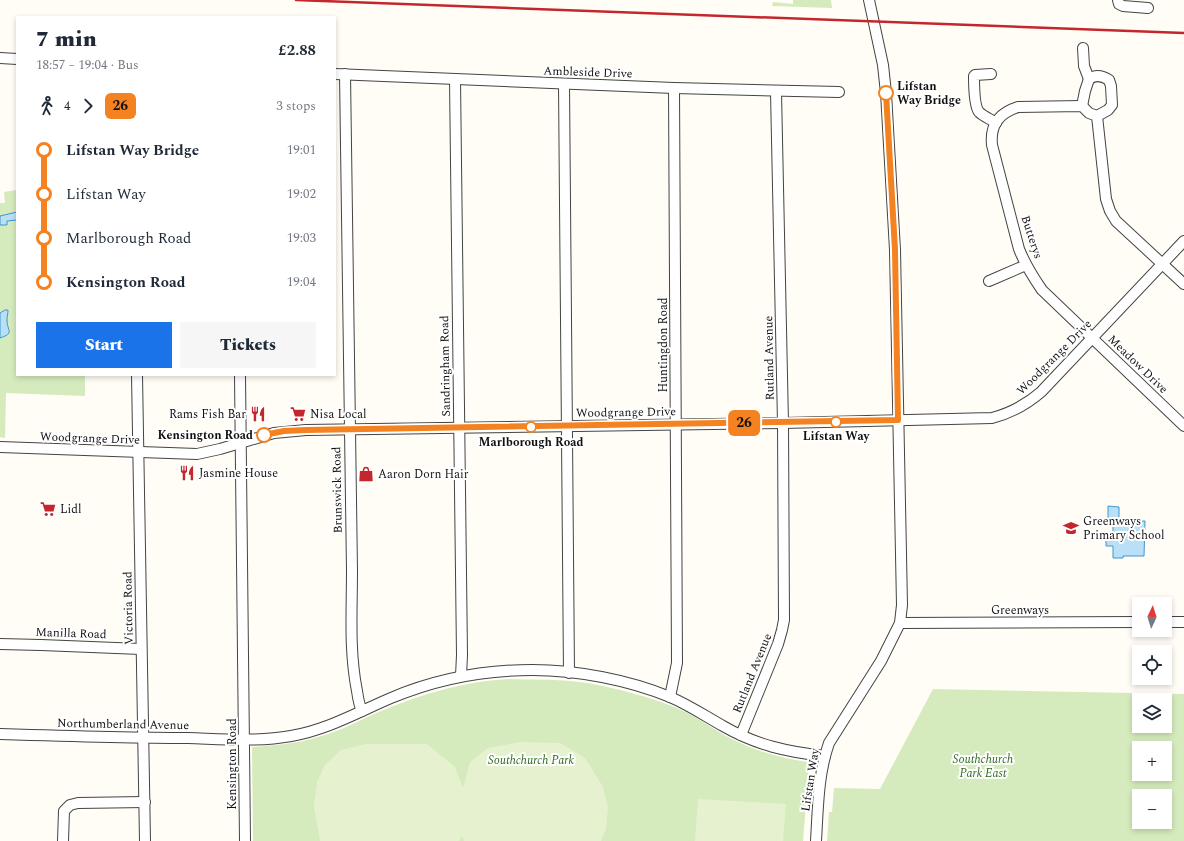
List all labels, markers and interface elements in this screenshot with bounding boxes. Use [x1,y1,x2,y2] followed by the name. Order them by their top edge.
[36,23,97,56] text: 7 min
[278,39,316,62] text: £2.88
[36,55,139,75] text: 18:57 – 19:04 · Bus
[543,61,633,84] street label: Ambleside Drive
[897,77,961,110] place label: Lifstan Way Bridge
[878,85,894,101] marker: Lifstan Way Bridge
[36,95,58,117] icon: walk
[77,95,99,117] icon: forward
[113,95,128,116] text: 26
[64,96,71,116] text: 4
[276,96,316,116] text: 3 stops
[66,139,199,162] text: Lifstan Way Bridge
[287,140,316,160] text: 19:01
[66,183,146,206] text: Lifstan Way
[287,184,316,204] text: 19:02
[1016,213,1047,261] street label: Butterys
[66,227,191,250] text: Marlborough Road
[287,228,316,248] text: 19:03
[66,271,185,294] text: Kensington Road
[287,272,316,292] text: 19:04
[654,297,673,393] street label: Huntingdon Road
[435,315,456,417] street label: Sandringham Road
[759,315,780,400] street label: Rutland Avenue
[1012,315,1097,399] street label: Woodgrange Drive
[36,322,172,368] button: Start
[180,322,316,368] button: Tickets
[1103,330,1172,398] street label: Meadow Drive
[576,402,676,423] street label: Woodgrange Drive
[169,405,246,424] place label: Rams Fish Bar
[249,405,267,423] restaurant icon: Rams Fish Bar
[289,405,307,423] supermarket icon: Nisa Local
[310,405,367,424] place label: Nisa Local
[726,410,762,436] line badge: 26
[736,412,752,433] text: 26
[830,416,842,428] marker: Lifstan Way
[525,421,537,433] marker: Marlborough Road
[158,426,253,445] place label: Kensington Road
[40,427,141,450] street label: Woodgrange Drive
[256,427,272,443] marker: Kensington Road
[803,427,871,446] place label: Lifstan Way
[479,433,583,452] place label: Marlborough Road
[327,446,348,534] street label: Brunswick Road
[178,464,196,482] restaurant icon: Jasmine House
[199,464,278,483] place label: Jasmine House
[357,465,375,483] shop icon: Aaron Dorn Hair
[378,465,469,484] place label: Aaron Dorn Hair
[39,500,57,518] supermarket icon: Lidl
[60,500,82,519] place label: Lidl
[1083,512,1165,545] place label: Greenways Primary School
[1062,519,1080,537] school or university icon: Greenways Primary School
[118,571,139,645] street label: Victoria Road
[1132,597,1172,637] north arrow
[1132,597,1172,829] map controls
[991,601,1049,620] street label: Greenways
[35,623,107,644] street label: Manilla Road
[728,630,777,716] street label: Rutland Avenue
[1132,645,1172,685] button: locate
[1132,693,1172,733] button: layers
[57,714,189,735] street label: Northumberland Avenue
[223,718,242,810] street label: Kensington Road
[1132,741,1172,781] button: +
[796,746,825,813] street label: Lifstan Way
[953,750,1013,783] park label: Southchurch Park East
[488,751,574,770] park label: Southchurch Park
[1132,789,1172,829] button: −

